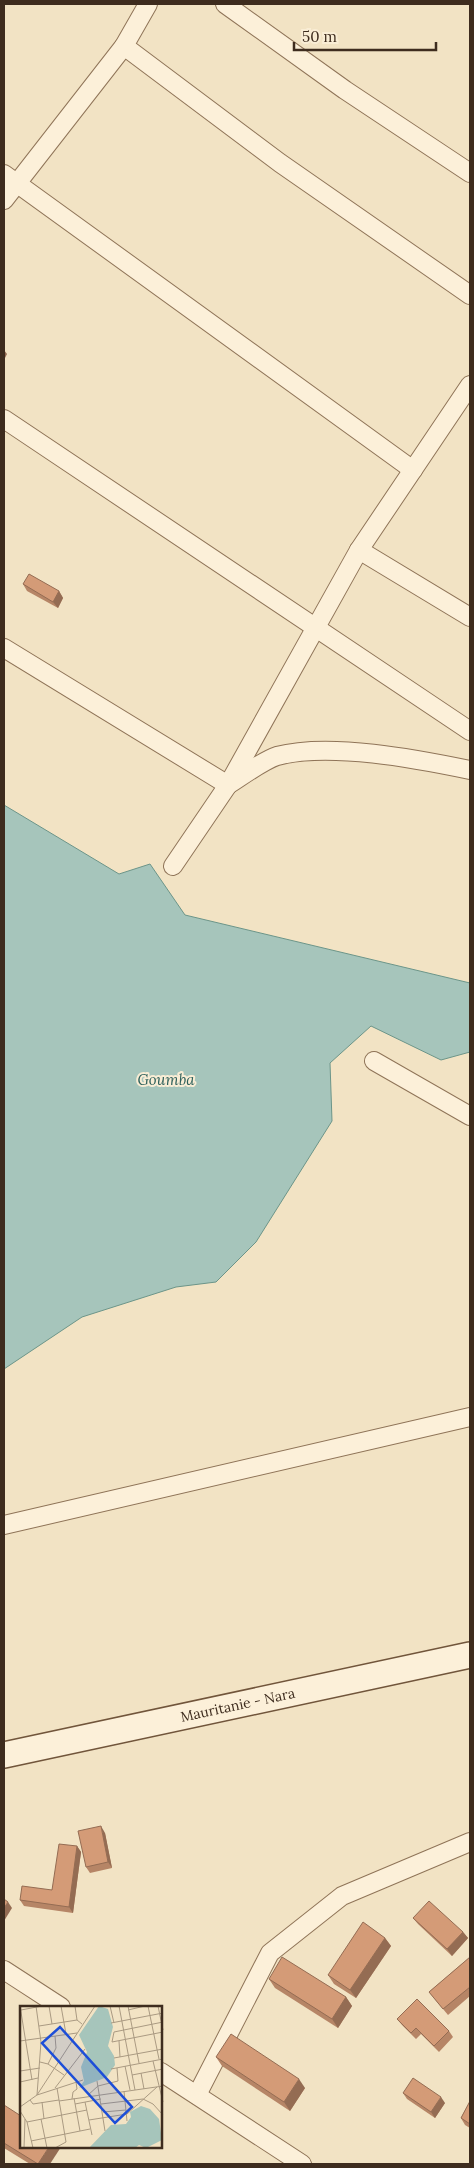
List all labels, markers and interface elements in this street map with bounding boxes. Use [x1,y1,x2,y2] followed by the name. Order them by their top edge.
[294,20,436,52] scale bar
[302,27,337,46] text: 50 m
[137,1070,195,1089] water label: Goumba
[179,1684,297,1726] street label: Mauritanie - Nara
[20,2006,162,2148] inset map

